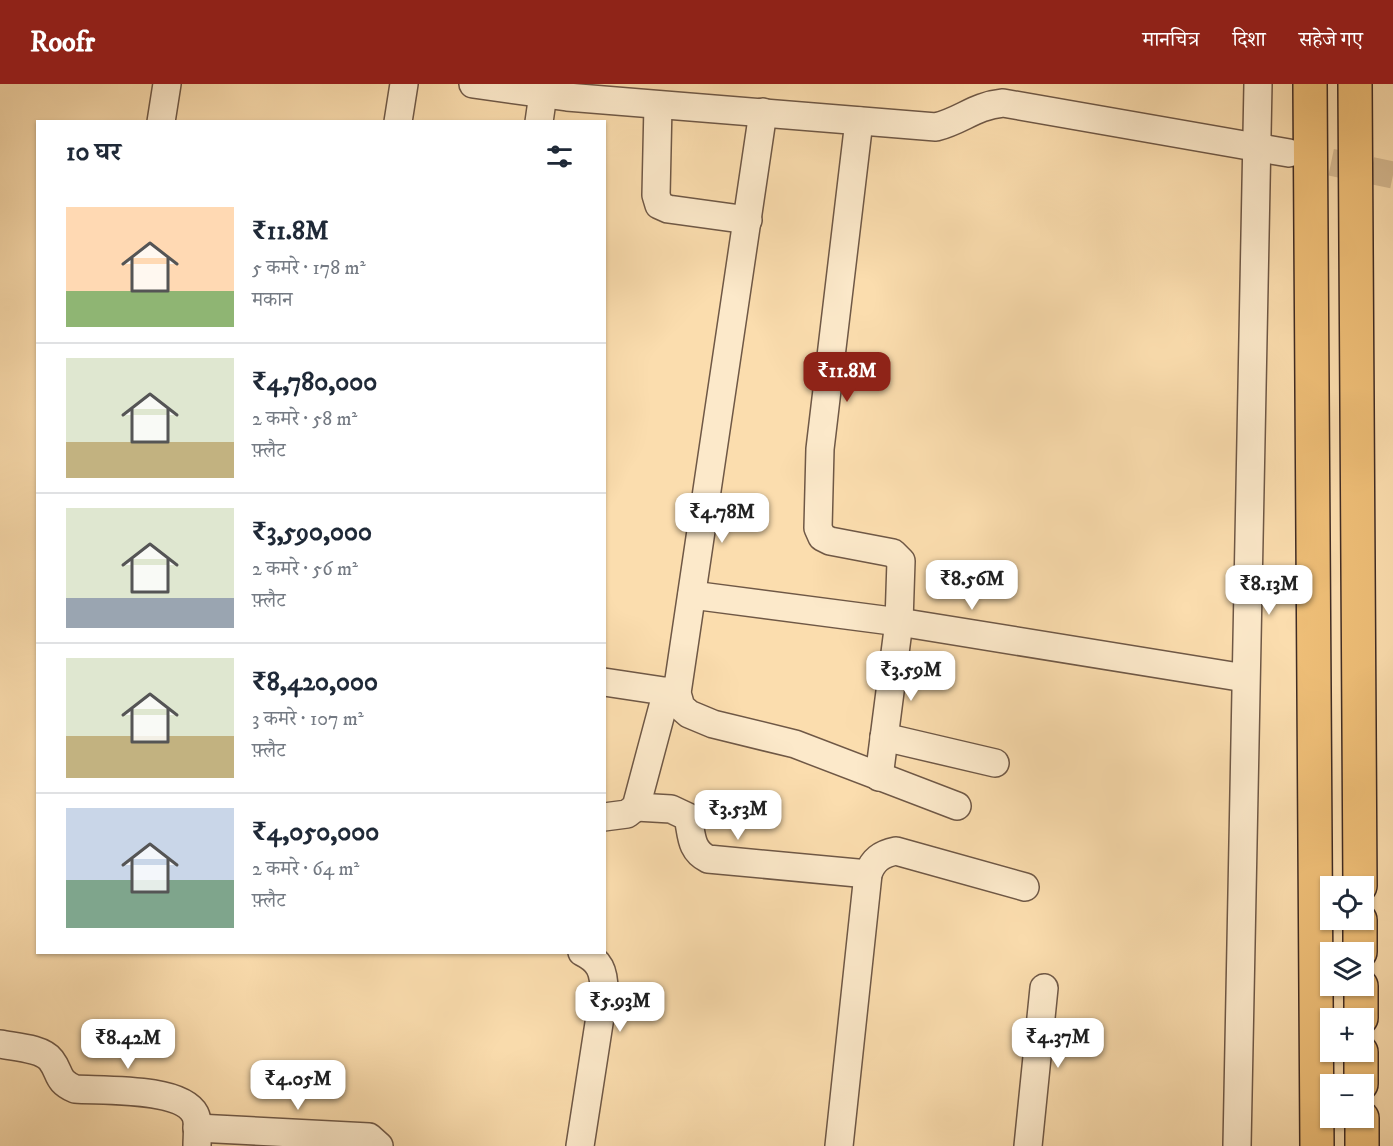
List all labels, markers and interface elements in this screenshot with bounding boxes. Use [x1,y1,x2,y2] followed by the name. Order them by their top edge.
[30,25,95,60] text: Roofr
[1142,27,1199,53] text: मानचित्र
[1232,27,1266,53] text: दिशा
[1299,27,1363,53] text: सहेजे गए
[66,136,121,169] text: 10 घर
[543,140,576,173] icon: filters
[252,215,329,248] text: ₹11.8M
[114,231,186,303] icon: home
[252,256,366,281] text: 5 कमरे · 178 m²
[252,288,293,313] text: मकान
[798,352,896,403] pin: ₹11.8M
[817,359,877,384] text: ₹11.8M
[252,366,377,399] text: ₹4,780,000
[114,382,186,454] icon: home
[252,407,357,432] text: 2 कमरे · 58 m²
[252,439,285,464] text: फ़्लैट
[673,493,771,544] pin: ₹4.78M
[689,500,755,525] text: ₹4.78M
[252,516,372,549] text: ₹3,590,000
[114,532,186,604] icon: home
[252,557,358,582] text: 2 कमरे · 56 m²
[923,560,1021,611] pin: ₹8.56M
[1220,565,1318,616] pin: ₹8.13M
[940,567,1004,592] text: ₹8.56M
[1239,572,1299,597] text: ₹8.13M
[252,589,285,614] text: फ़्लैट
[862,651,960,702] pin: ₹3.59M
[880,658,942,683] text: ₹3.59M
[252,666,378,699] text: ₹8,420,000
[114,682,186,754] icon: home
[252,707,364,732] text: 3 कमरे · 107 m²
[252,739,285,764] text: फ़्लैट
[689,790,787,841] pin: ₹3.53M
[709,797,767,822] text: ₹3.53M
[252,816,379,849] text: ₹4,050,000
[114,832,186,904] icon: home
[252,857,359,882] text: 2 कमरे · 64 m²
[1320,876,1374,1128] map controls
[1320,876,1374,930] button: locate
[252,889,285,914] text: फ़्लैट
[1320,942,1374,996] button: layers
[571,982,669,1033] pin: ₹5.93M
[589,989,651,1014] text: ₹5.93M
[1320,1008,1374,1062] button: +
[1009,1018,1107,1069] pin: ₹4.37M
[79,1019,177,1070] pin: ₹8.42M
[1026,1025,1090,1050] text: ₹4.37M
[95,1026,161,1051] text: ₹8.42M
[249,1060,347,1111] pin: ₹4.05M
[264,1067,332,1092] text: ₹4.05M
[1320,1074,1374,1128] button: −

